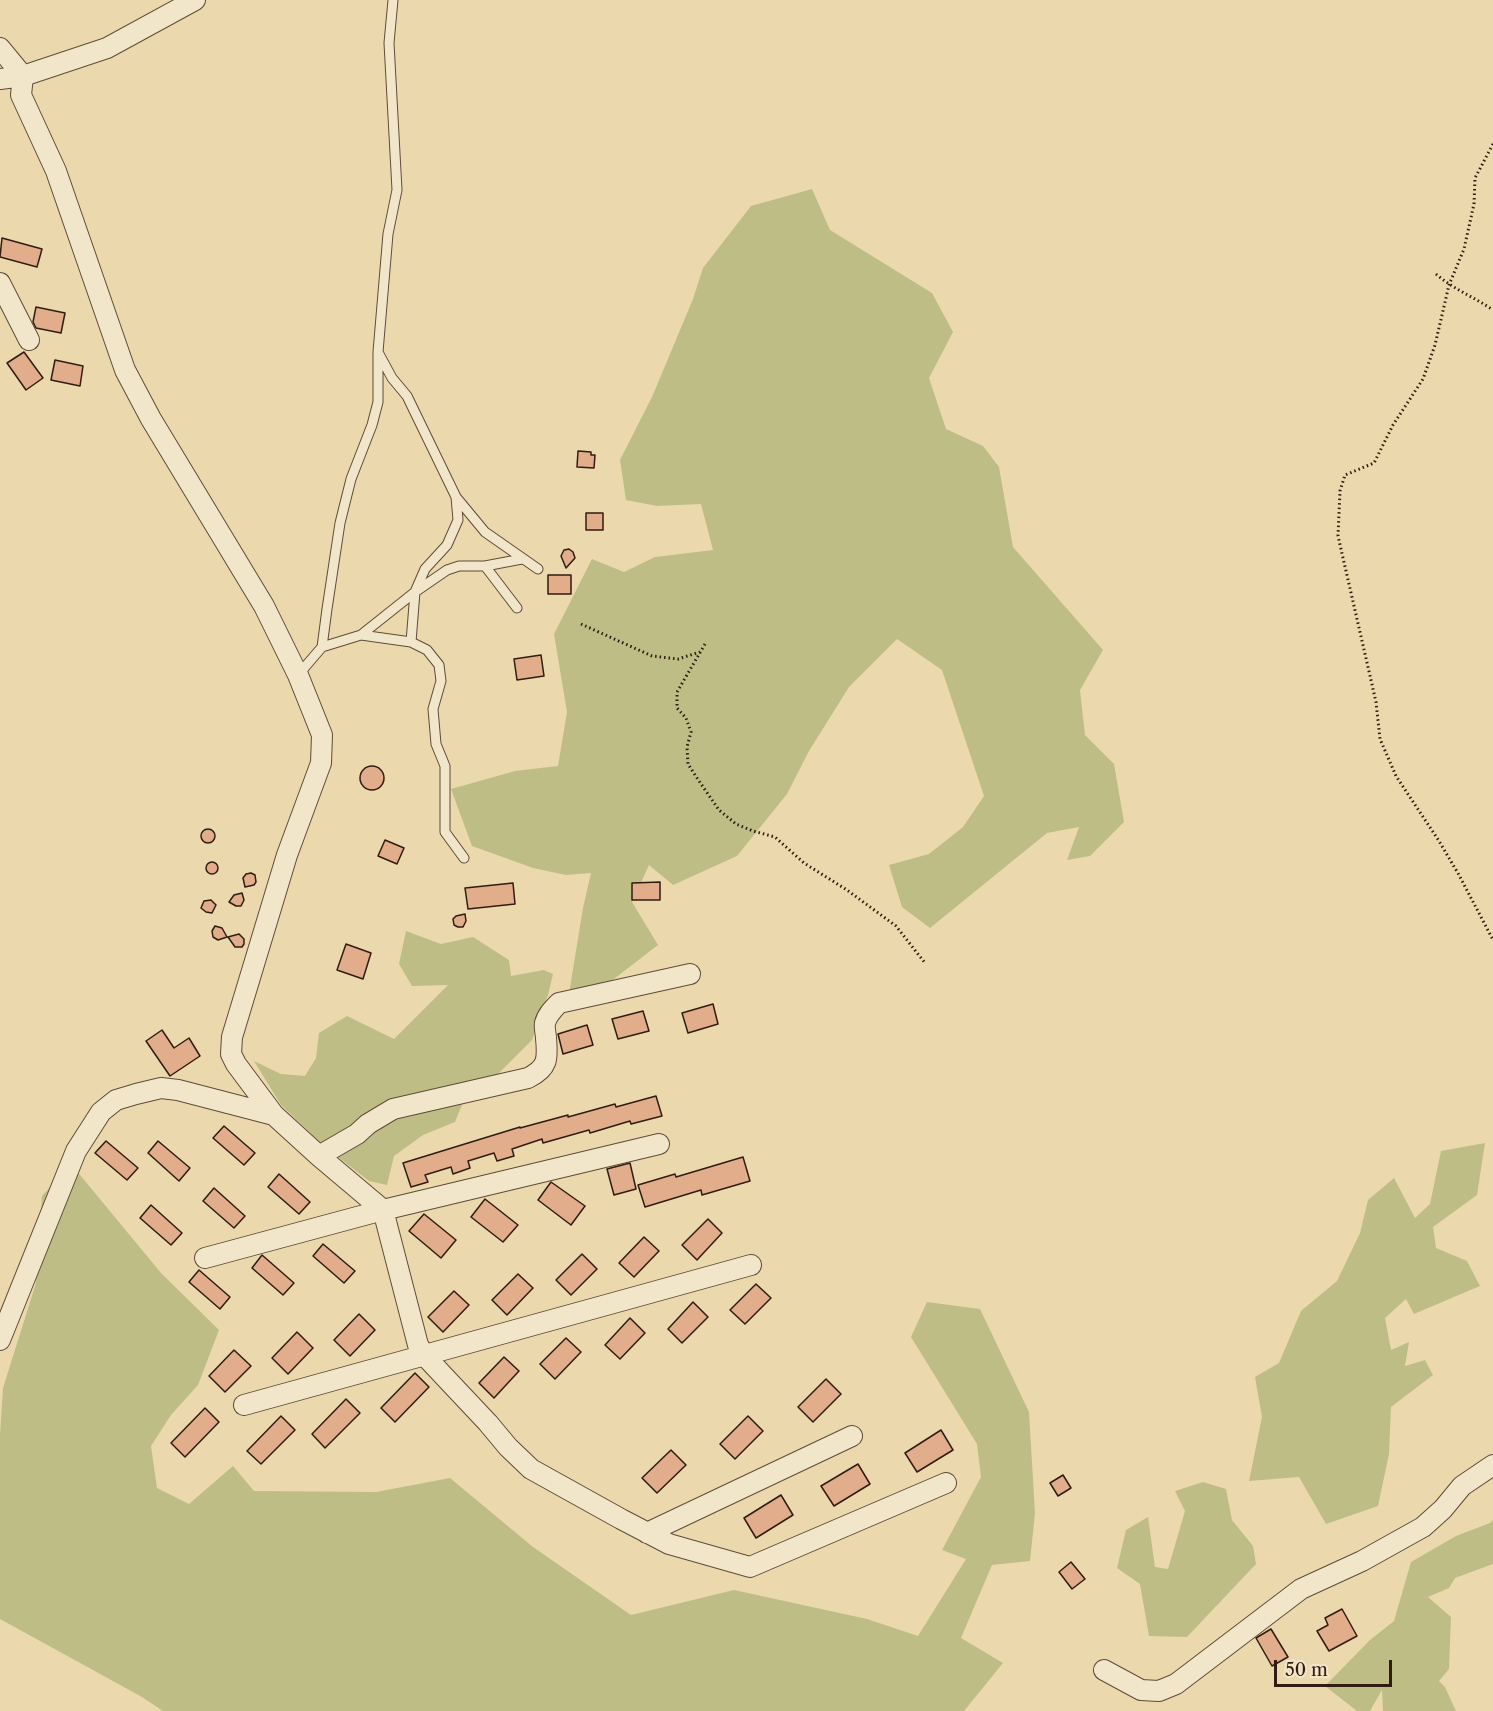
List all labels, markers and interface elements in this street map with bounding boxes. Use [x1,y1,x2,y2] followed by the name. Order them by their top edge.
[1277,1648,1396,1686] scale bar
[1285,1659,1328,1681] text: 50 m

